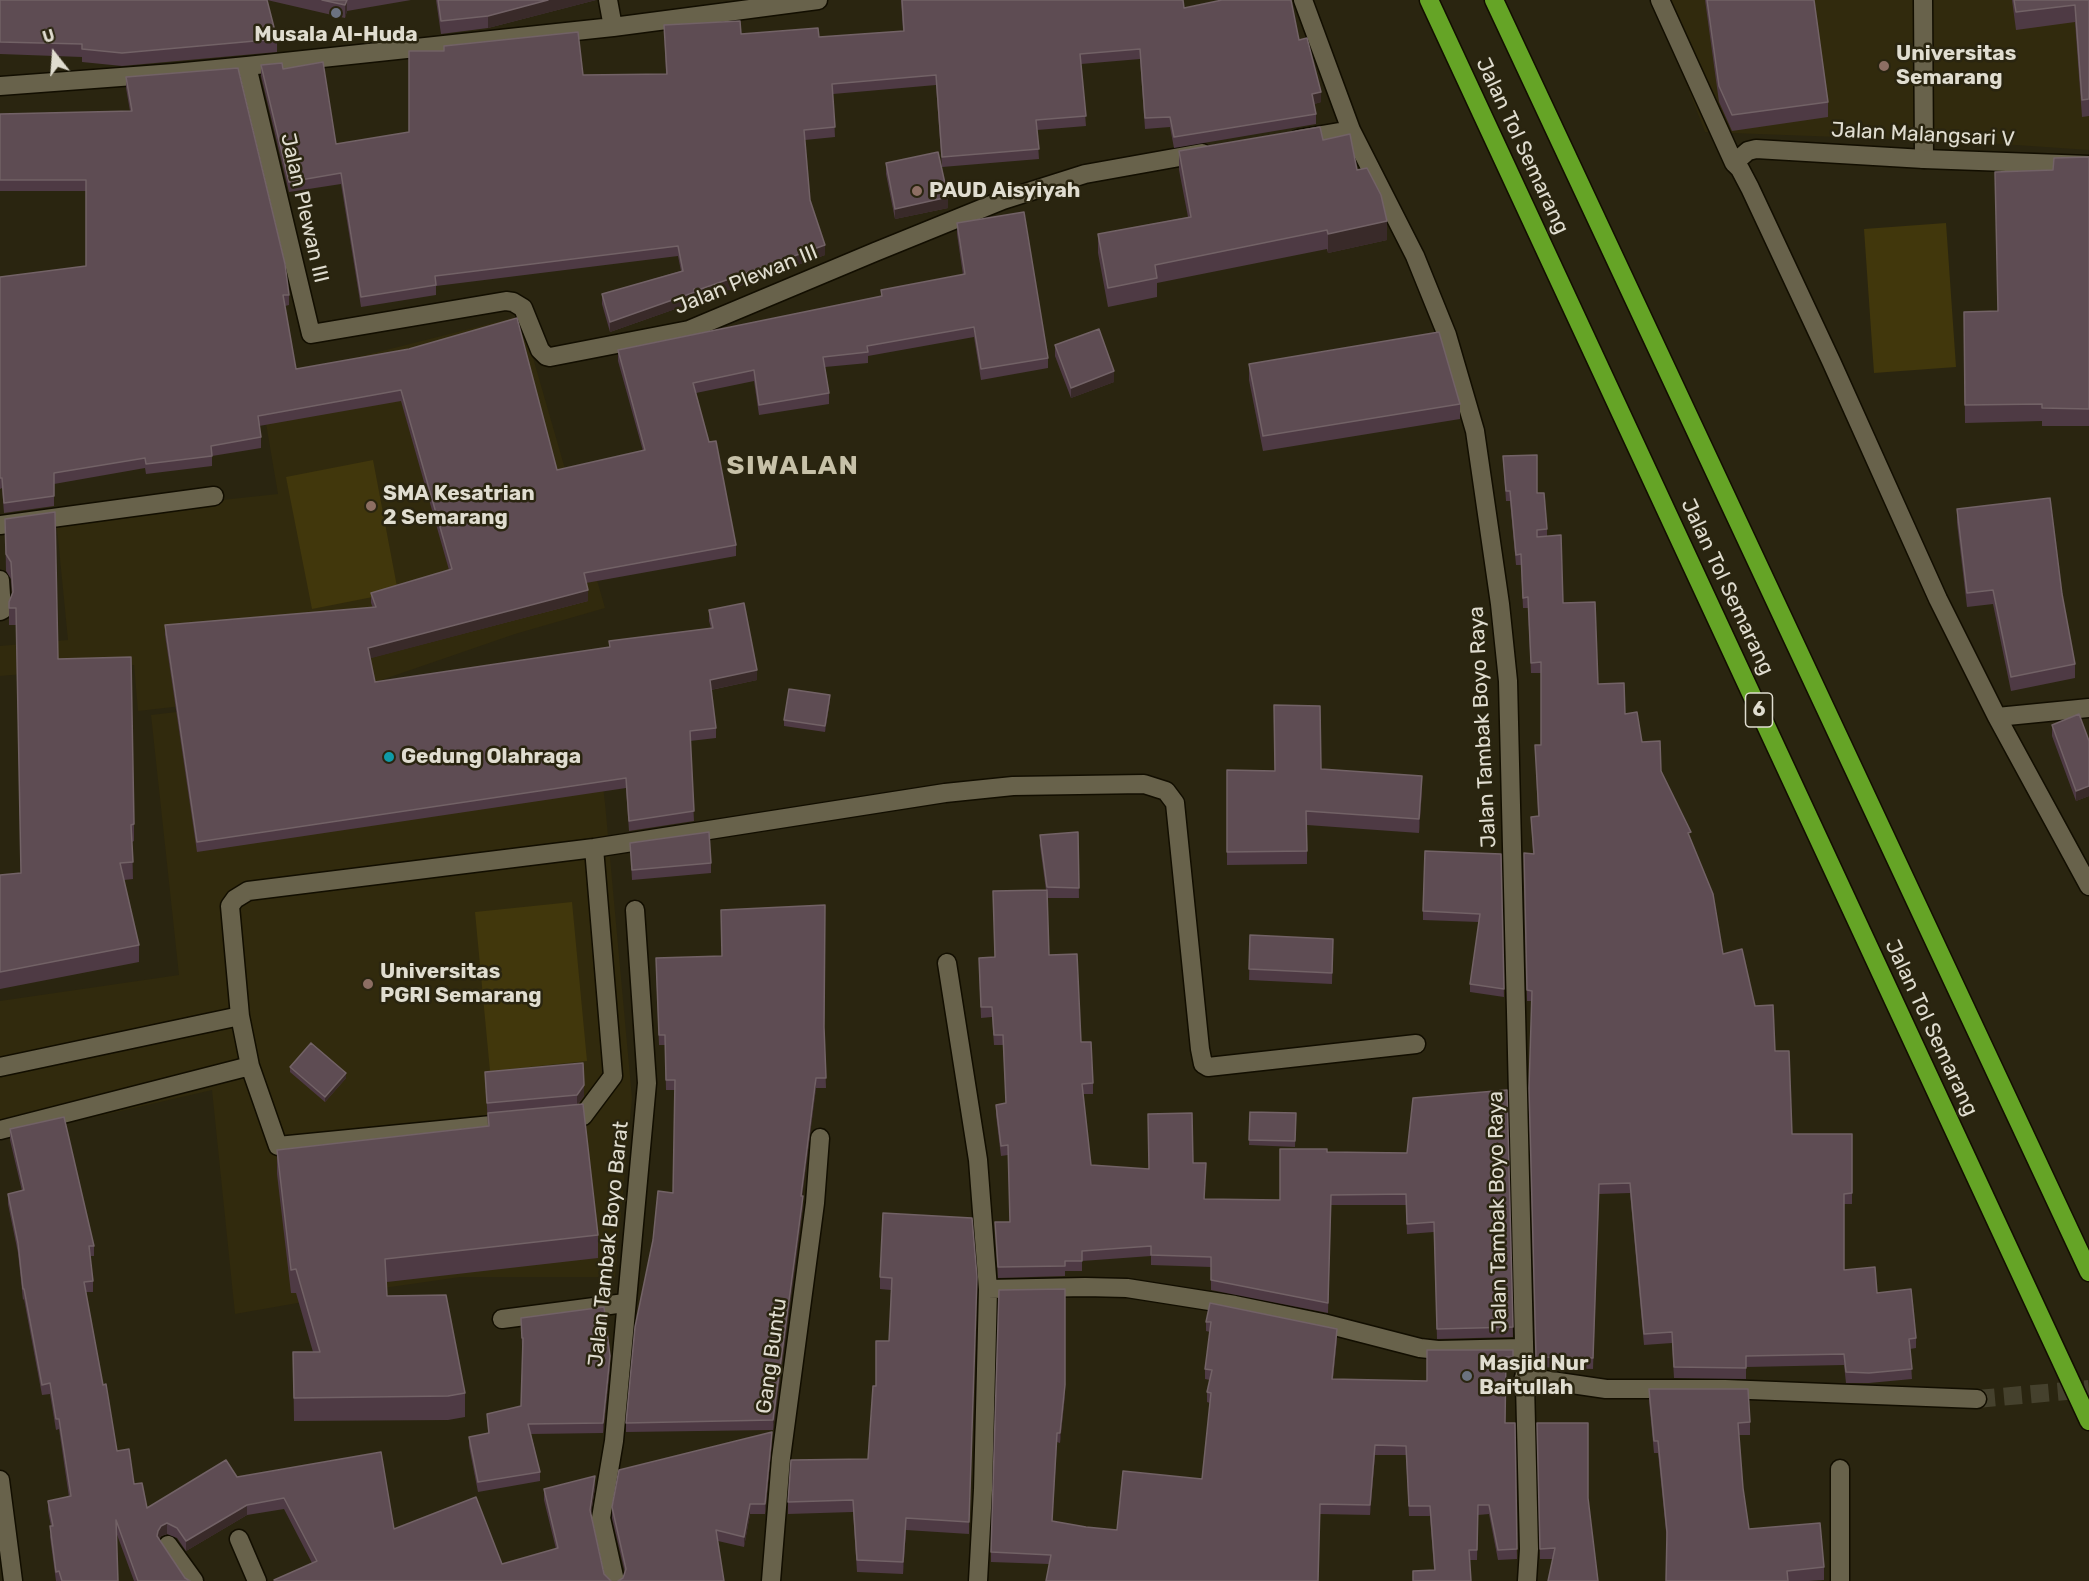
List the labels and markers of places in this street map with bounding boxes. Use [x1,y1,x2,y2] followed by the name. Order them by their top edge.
[329,6,343,20] marker: Musala Al-Huda
[254,22,418,48] place label: Musala Al-Huda
[1896,41,2016,91] place label: Universitas Semarang
[1877,59,1891,73] marker: Universitas Semarang
[929,178,1080,204] place label: PAUD Aisyiyah
[910,184,924,198] marker: PAUD Aisyiyah
[383,481,535,531] place label: SMA Kesatrian 2 Semarang
[364,499,378,513] marker: SMA Kesatrian 2 Semarang
[401,744,581,770] place label: Gedung Olahraga
[382,750,396,764] marker: Gedung Olahraga
[380,959,542,1009] place label: Universitas PGRI Semarang
[361,977,375,991] marker: Universitas PGRI Semarang
[1479,1351,1589,1401] place label: Masjid Nur Baitullah
[1460,1369,1474,1383] marker: Masjid Nur Baitullah

